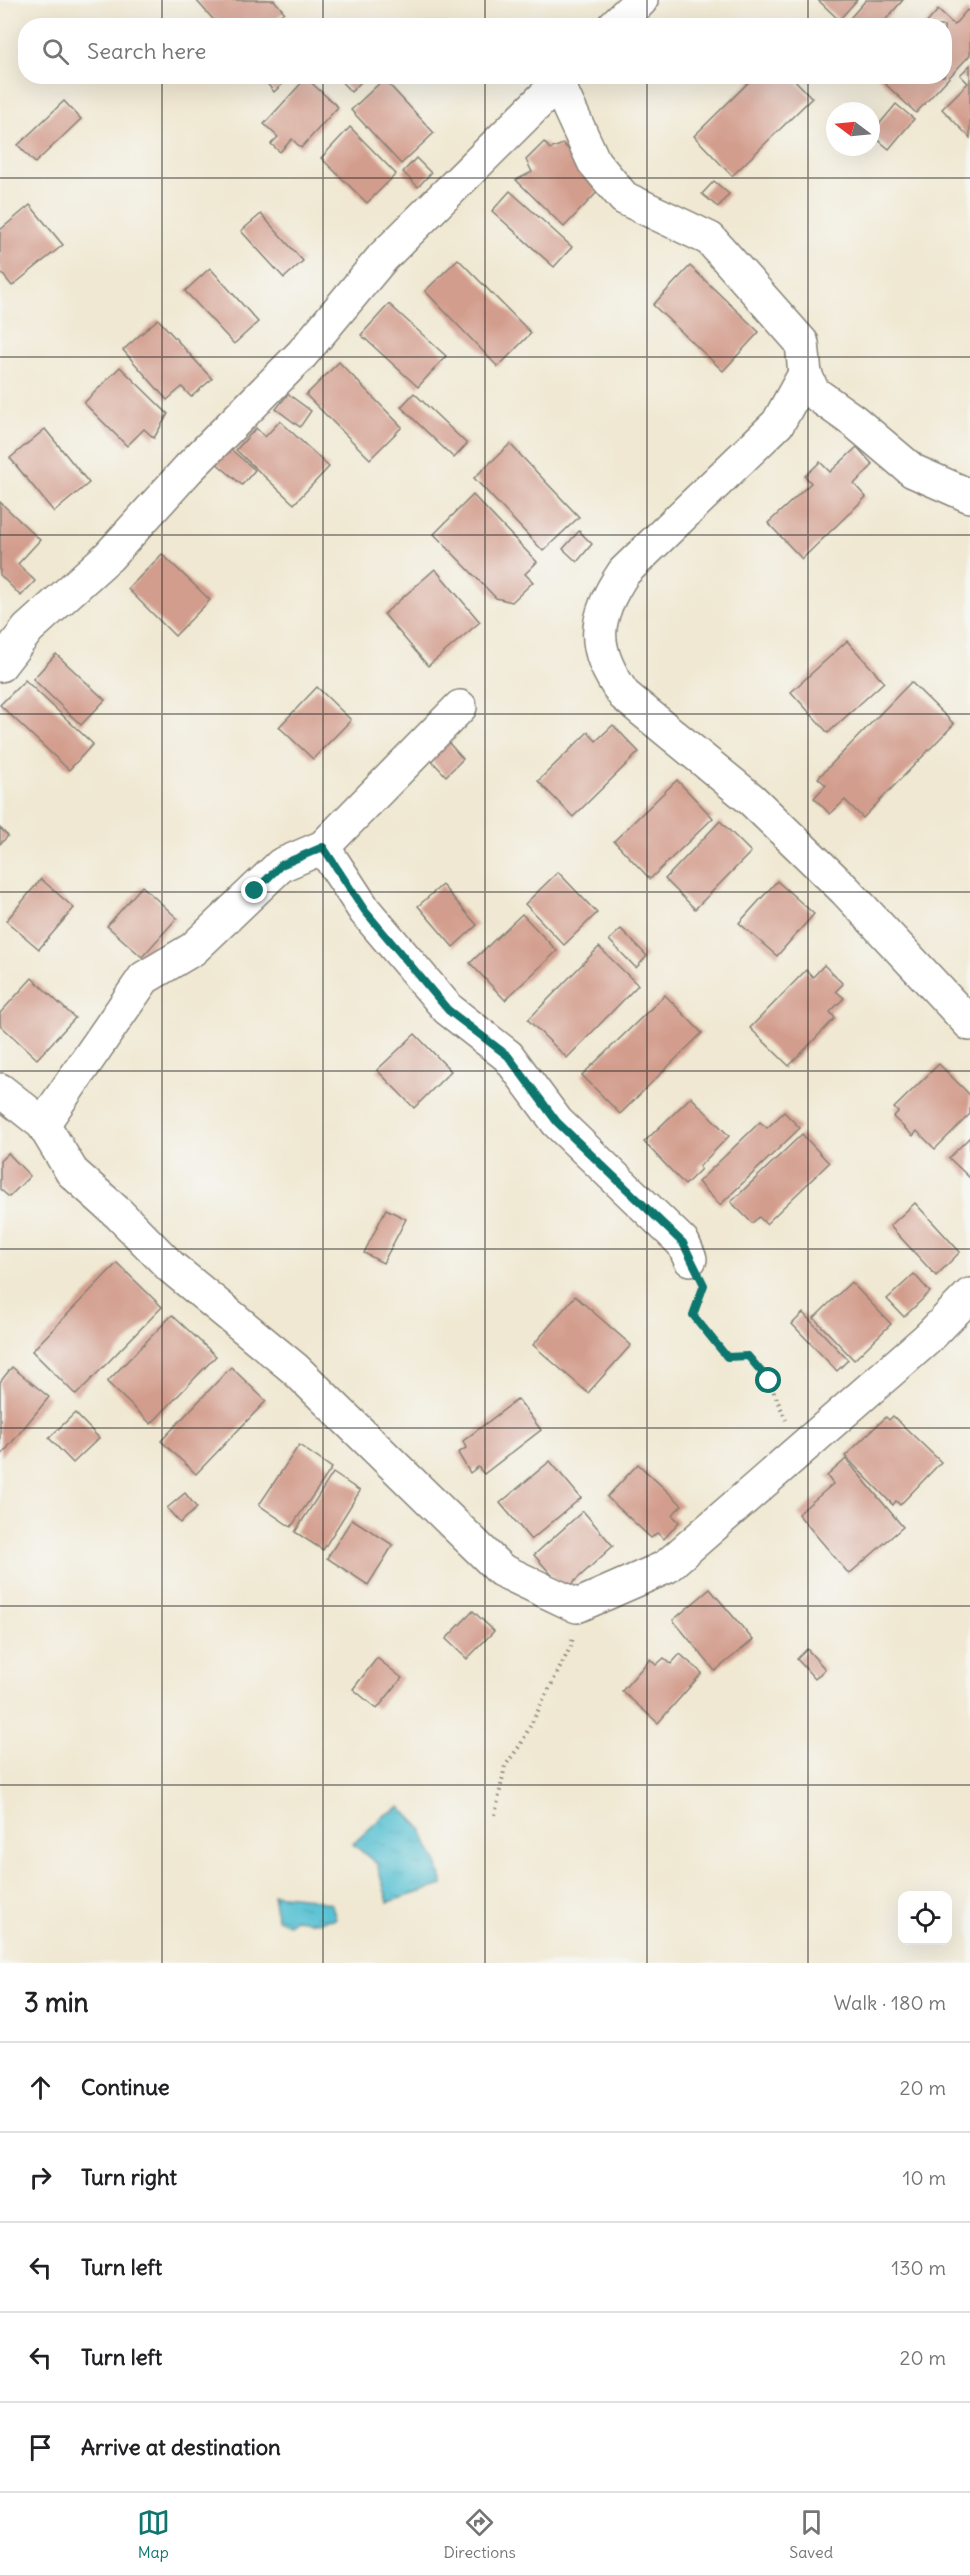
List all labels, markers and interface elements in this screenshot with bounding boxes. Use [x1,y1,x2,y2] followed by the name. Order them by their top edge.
[18,18,952,84] search box
[39,35,72,68] icon: search
[87,37,206,65] text: Search here
[826,102,880,156] north arrow
[241,877,267,903] route end
[755,1367,781,1393] route start
[898,1891,952,1945] map controls
[898,1891,952,1945] button: locate
[24,1986,89,2019] text: 3 min
[834,1990,946,2015] text: Walk · 180 m
[24,2071,57,2104] icon: ahead
[81,2073,170,2101] text: Continue
[900,2075,946,2100] text: 20 m
[24,2161,57,2194] icon: right
[81,2163,177,2191] text: Turn right
[903,2165,946,2190] text: 10 m
[24,2251,57,2284] icon: left
[81,2253,162,2281] text: Turn left
[891,2255,946,2280] text: 130 m
[24,2341,57,2374] icon: left
[81,2343,162,2371] text: Turn left
[900,2345,946,2370] text: 20 m
[24,2431,57,2464] icon: arrive
[81,2433,281,2461] text: Arrive at destination
[137,2506,170,2562] tab: Map
[443,2506,516,2562] tab: Directions
[789,2506,833,2562] tab: Saved

